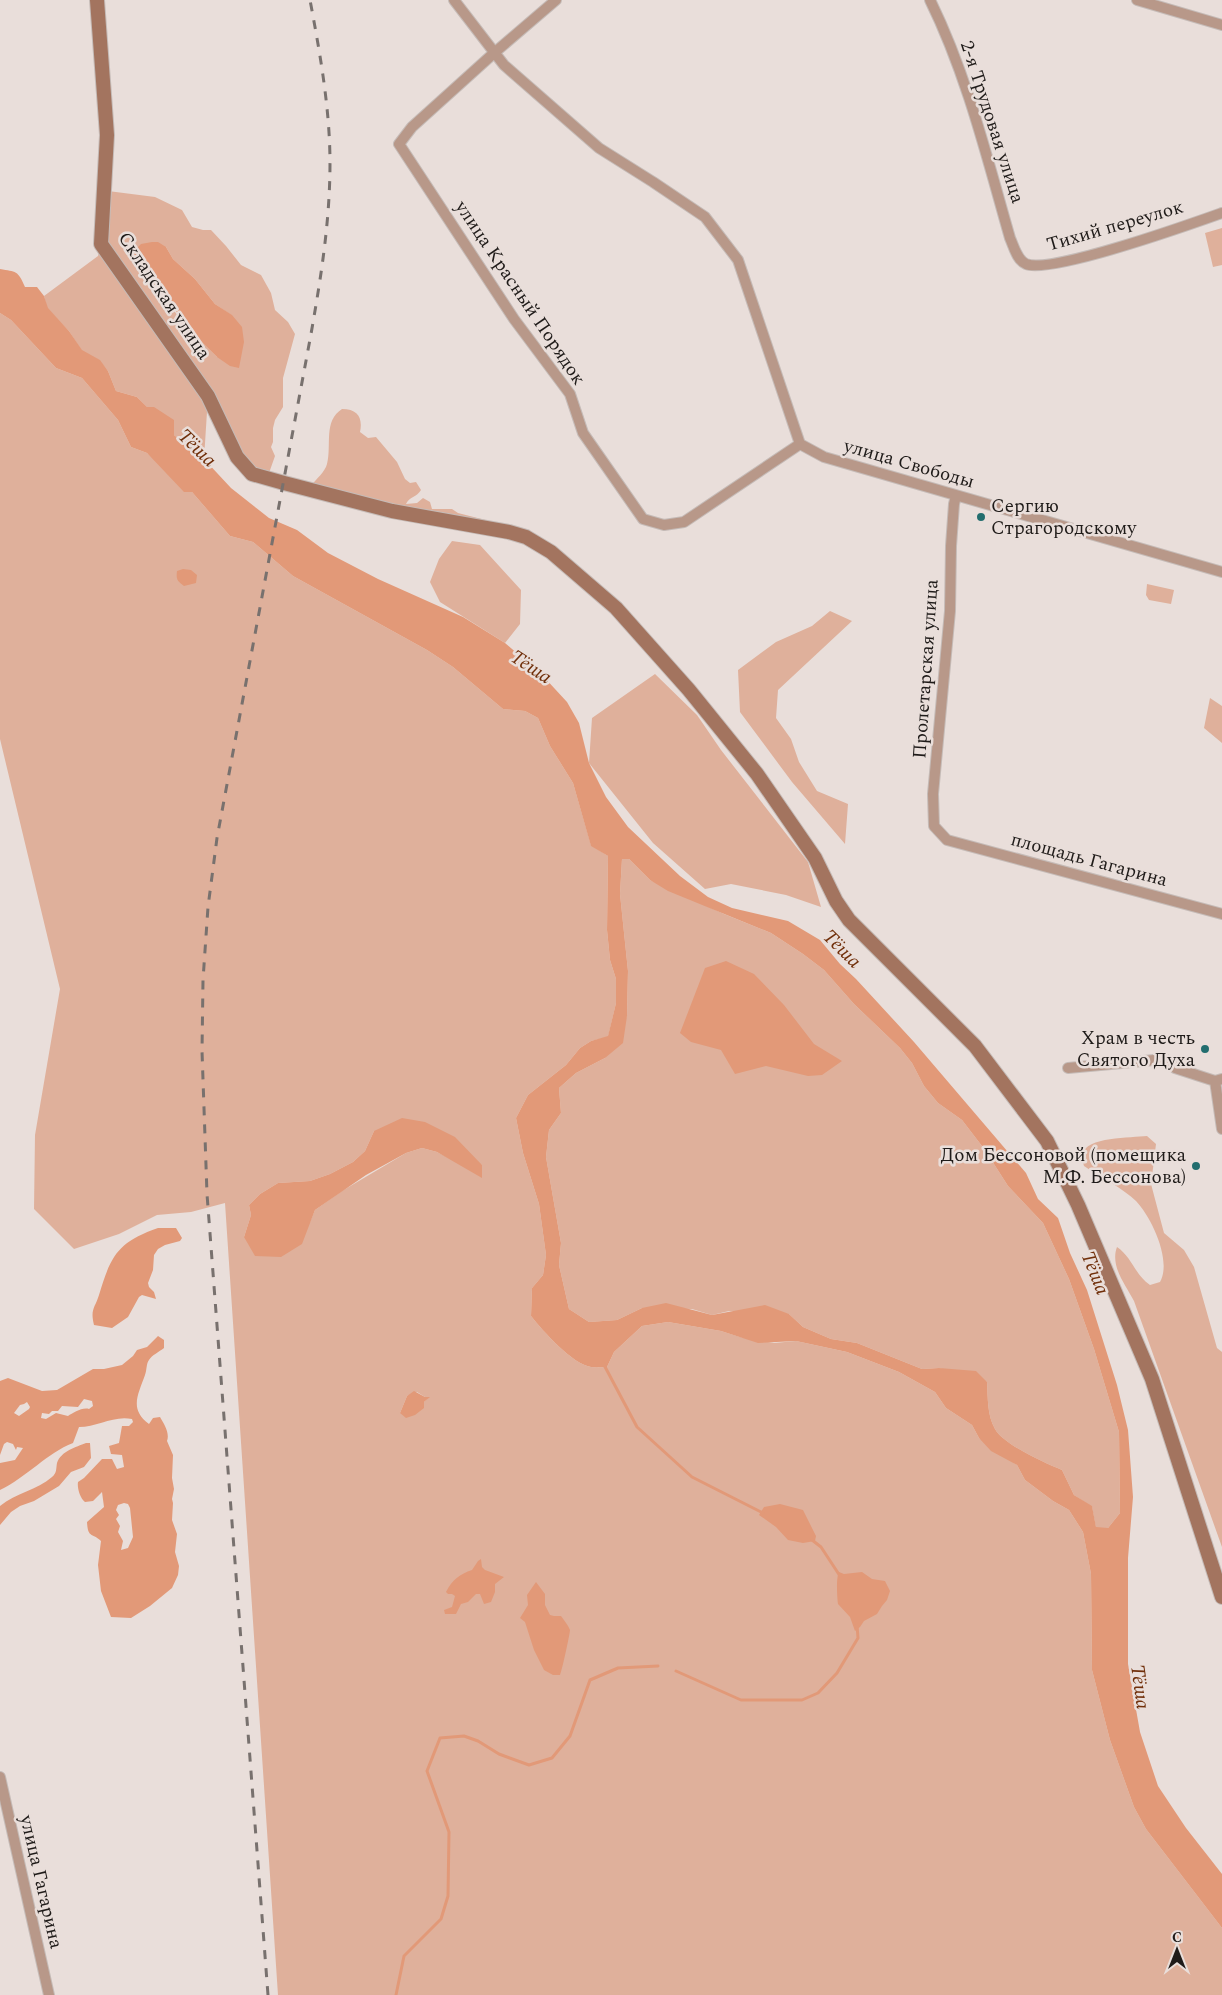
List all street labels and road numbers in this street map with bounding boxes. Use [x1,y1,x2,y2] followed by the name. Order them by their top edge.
[952,37,1032,208] street label: 2-я Трудовая улица
[1043,192,1187,259] street label: Тихий переулок
[447,194,593,392] street label: улица Красный Порядок
[110,226,218,366] street label: Складская улица
[839,431,978,496] street label: улица Свободы
[905,578,947,760] street label: Пролетарская улица
[1007,825,1171,895] street label: площадь Гагарина
[11,1811,71,1952] street label: улица Гагарина

